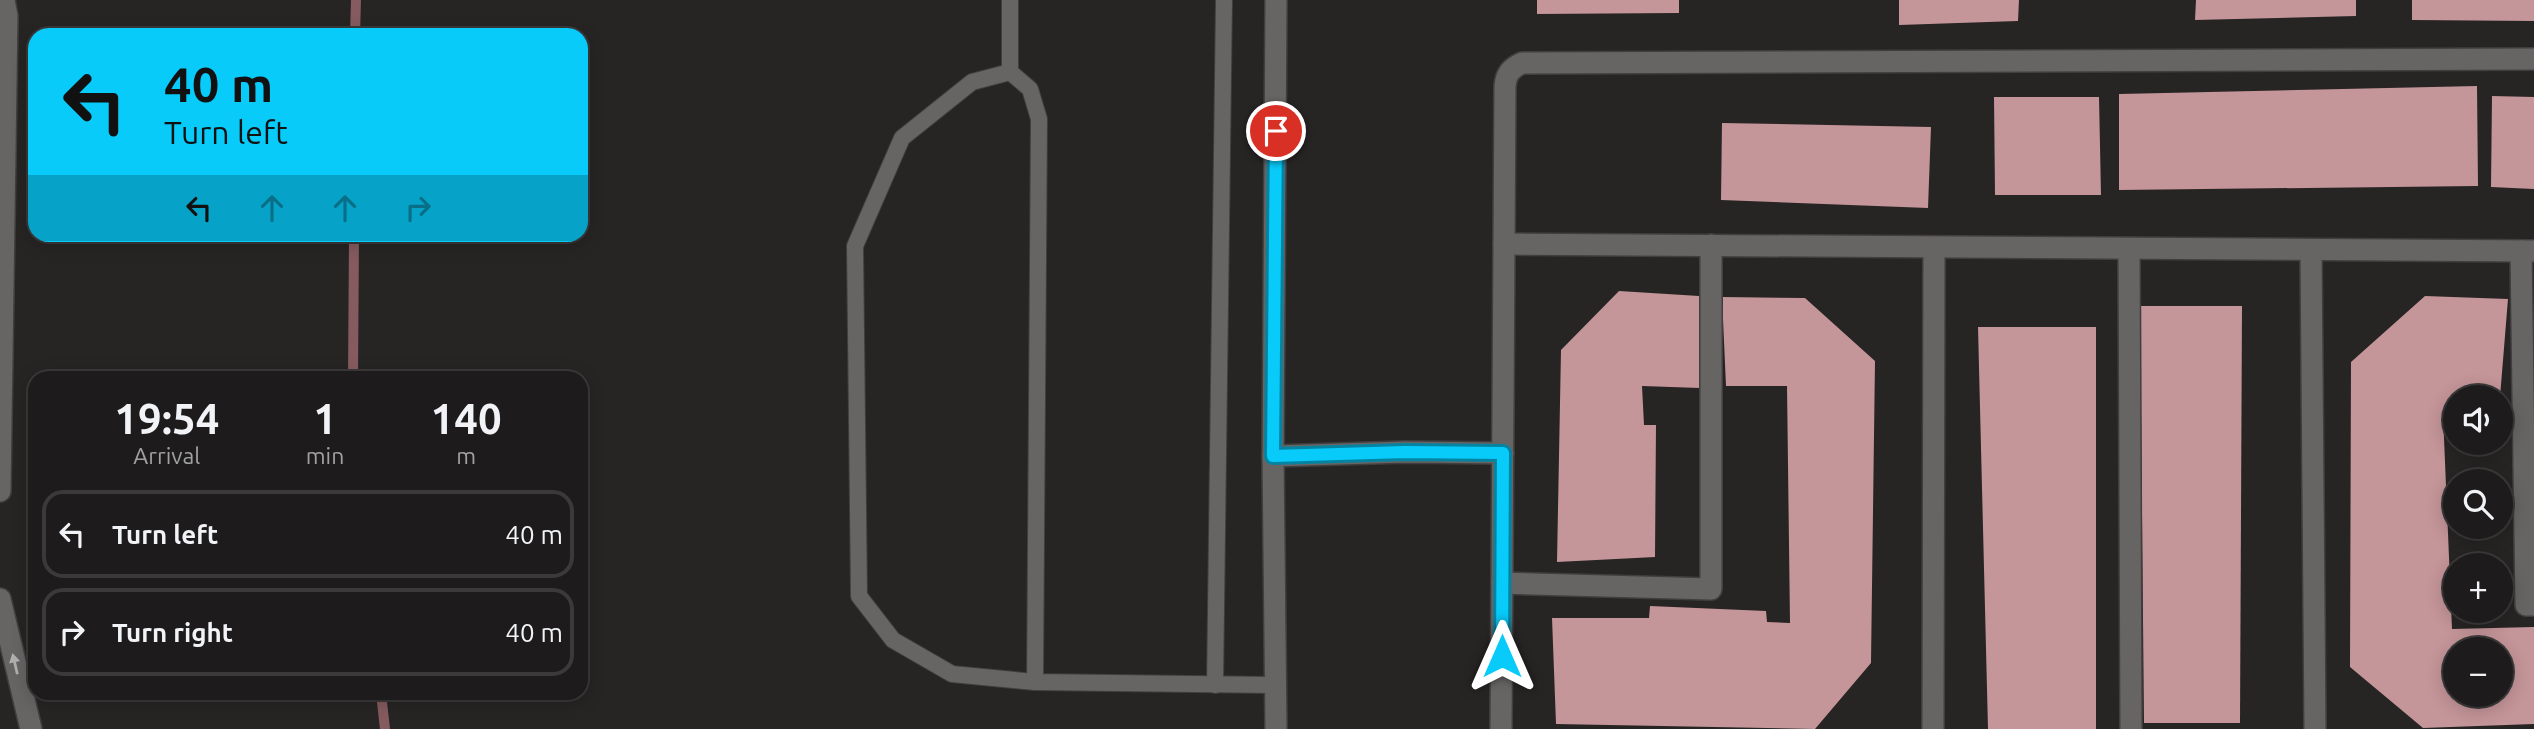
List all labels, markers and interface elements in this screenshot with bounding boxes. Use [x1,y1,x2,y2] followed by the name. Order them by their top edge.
[49,56,140,147] icon: left
[164,56,273,111] text: 40 m
[1246,101,1306,161] pin
[1257,112,1295,150] icon: arrive
[164,114,288,150] text: Turn left
[180,189,218,227] icon: left
[253,189,291,227] icon: ahead
[326,189,364,227] icon: ahead
[399,189,437,227] icon: right
[2443,385,2513,707] map controls
[2443,385,2513,455] button: sound
[114,395,219,442] text: 19:54
[313,395,337,442] text: 1
[431,395,502,442] text: 140
[133,443,200,468] text: Arrival
[306,443,344,468] text: min
[456,443,476,468] text: m
[2443,469,2513,539] button: search
[53,515,91,553] icon: left
[112,520,218,549] text: Turn left
[505,520,563,549] text: 40 m
[2443,553,2513,623] button: +
[53,613,91,651] icon: right
[112,618,233,647] text: Turn right
[505,618,563,647] text: 40 m
[1465,619,1539,693] position arrow
[2443,637,2513,707] button: −
[10,653,21,675] one-way arrow

